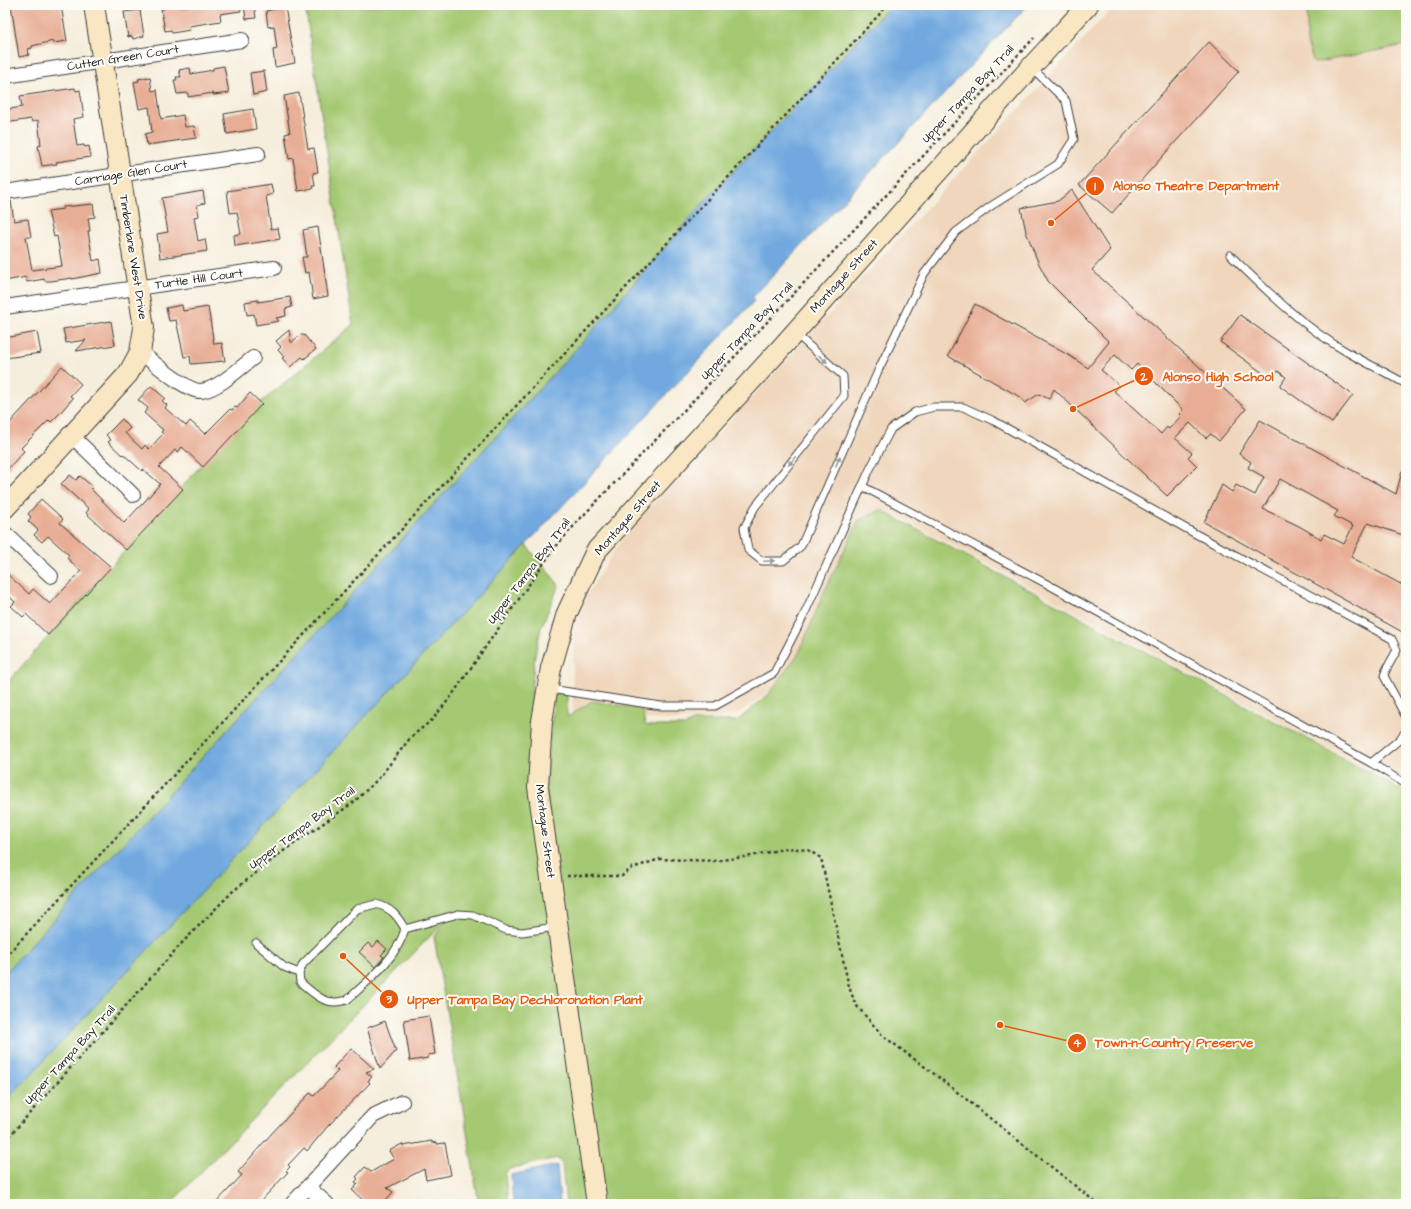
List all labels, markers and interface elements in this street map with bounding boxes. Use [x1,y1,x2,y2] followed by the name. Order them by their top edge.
[66,41,180,75] street label: Cutten Green Court
[918,41,1019,147] street label: Upper Tampa Bay Trail
[74,156,189,191] street label: Carriage Glen Court
[1085,173,1287,198] callout: Alonso Theatre Department
[1113,177,1280,196] text: Alonso Theatre Department
[1094,178,1096,195] text: 1
[115,193,151,321] street label: Timberlane West Drive
[806,235,883,317] street label: Montague Street
[154,264,244,294] street label: Turtle Hill Court
[697,278,798,384] street label: Upper Tampa Bay Trail
[817,355,828,364] one-way arrow
[1134,364,1281,389] callout: Alonso High School
[1162,368,1274,388] text: Alonso High School
[1140,369,1148,386] text: 2
[836,454,842,466] one-way arrow
[787,456,796,467] one-way arrow
[591,477,666,560] street label: Montague Street
[484,515,575,628] street label: Upper Tampa Bay Trail
[763,558,776,564] one-way arrow
[246,782,359,874] street label: Upper Tampa Bay Trail
[530,783,559,879] street label: Montague Street
[379,987,651,1012] callout: Upper Tampa Bay Dechloronation Plant
[385,991,393,1008] text: 3
[406,991,643,1010] text: Upper Tampa Bay Dechloronation Plant
[21,1001,120,1109] street label: Upper Tampa Bay Trail
[1067,1030,1262,1055] callout: Town-n-Country Preserve
[1094,1034,1253,1053] text: Town-n-Country Preserve
[1073,1035,1082,1052] text: 4

